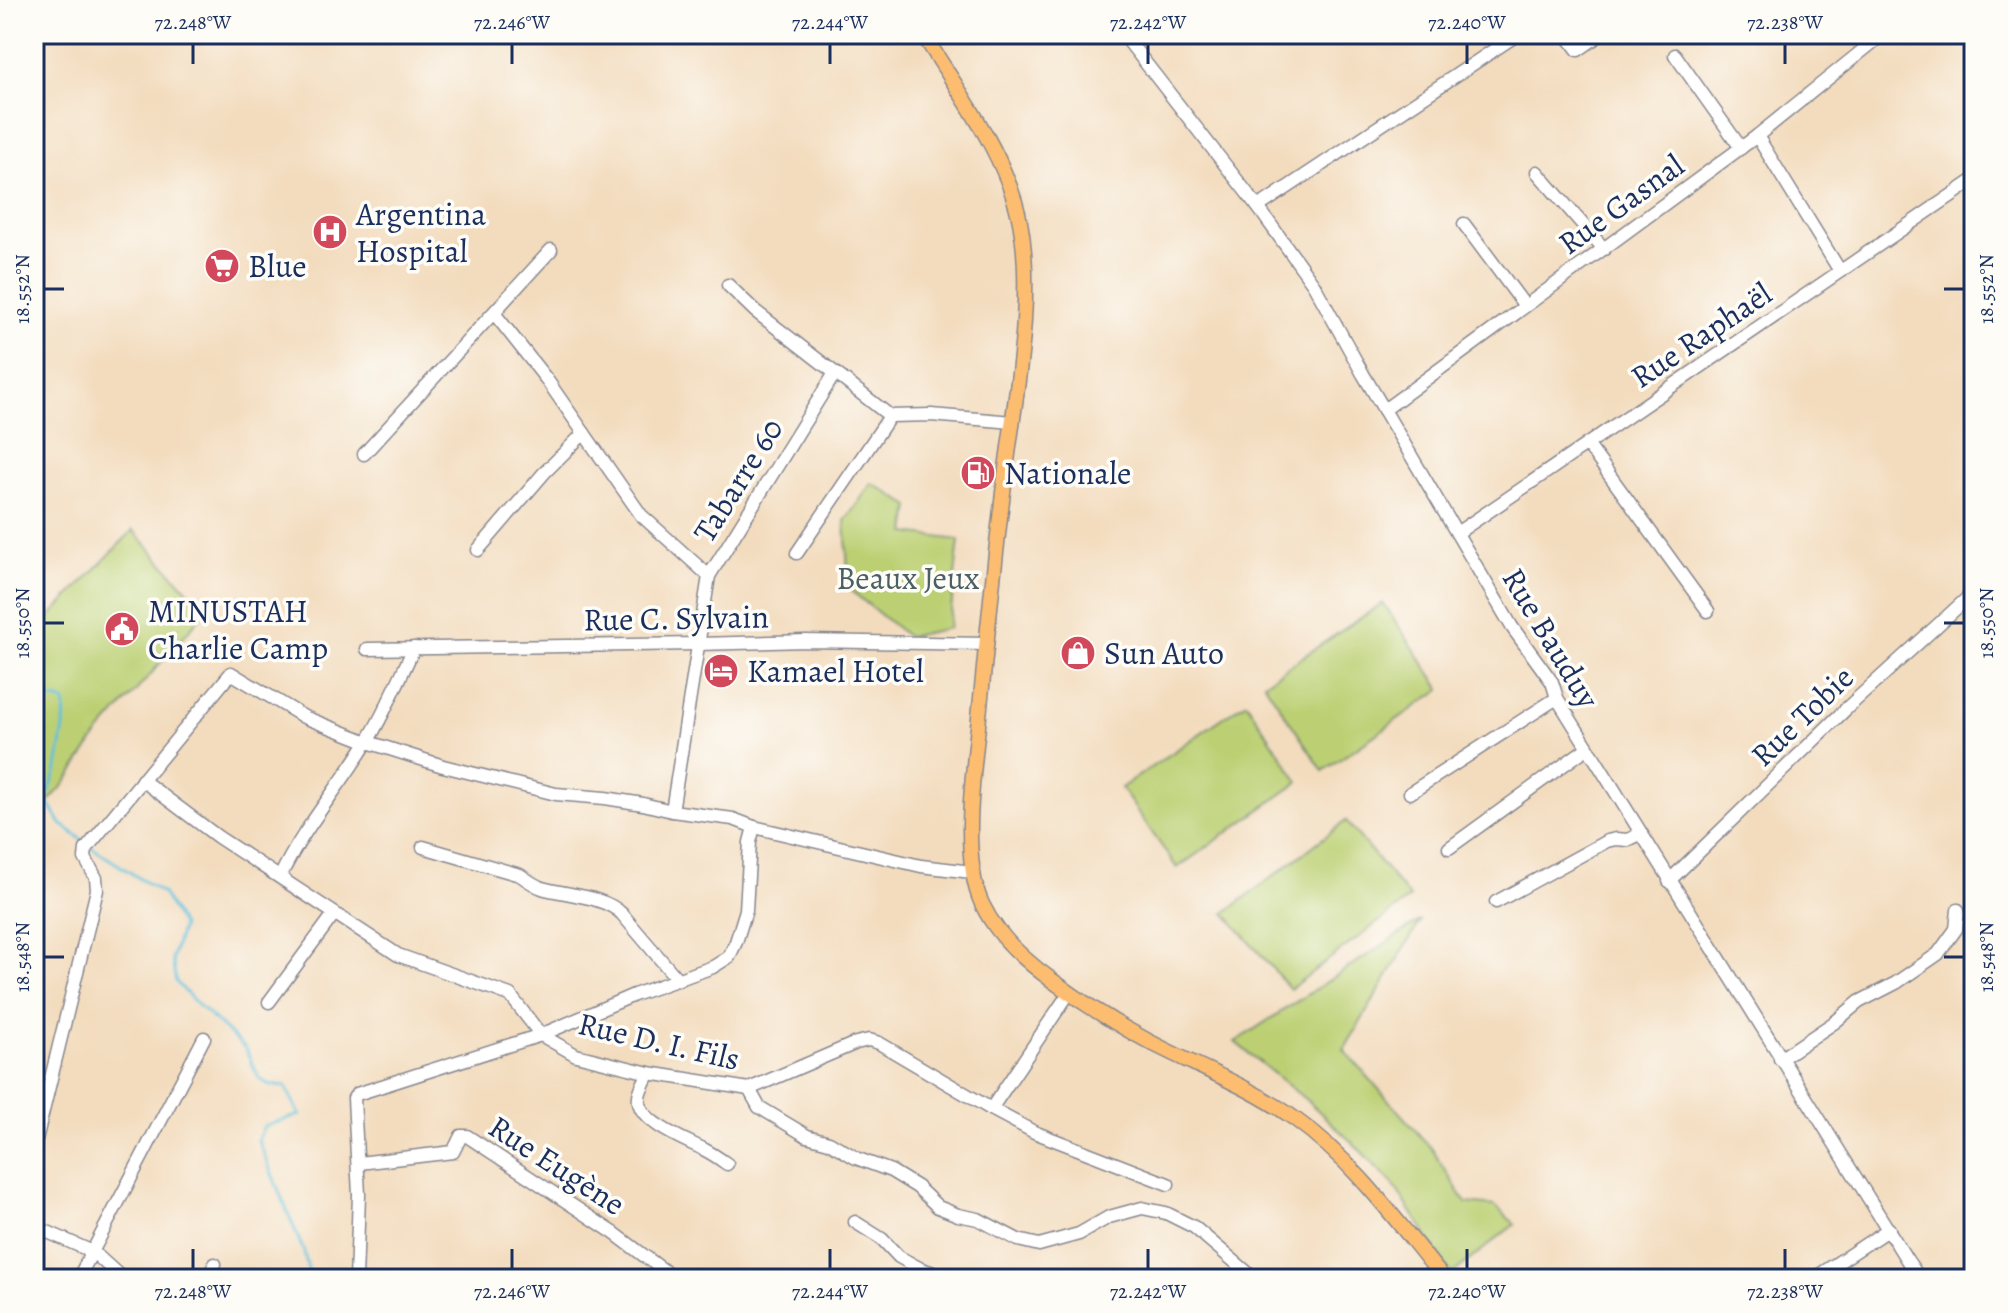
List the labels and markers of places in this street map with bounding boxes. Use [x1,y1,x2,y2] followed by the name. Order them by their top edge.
[355,192,486,273] place label: Argentina Hospital
[311,213,349,251] hospital icon: Argentina Hospital
[248,244,307,288] place label: Blue
[203,247,241,285] supermarket icon: Blue
[1004,451,1131,495] place label: Nationale
[959,454,997,492] fuel station icon: Nationale
[148,589,328,670] place label: MINUSTAH Charlie Camp
[103,610,141,648] public building icon: MINUSTAH Charlie Camp
[1104,631,1224,675] place label: Sun Auto
[1059,634,1097,672] shop icon: Sun Auto
[747,649,924,693] place label: Kamael Hotel
[702,652,740,690] hotel icon: Kamael Hotel

